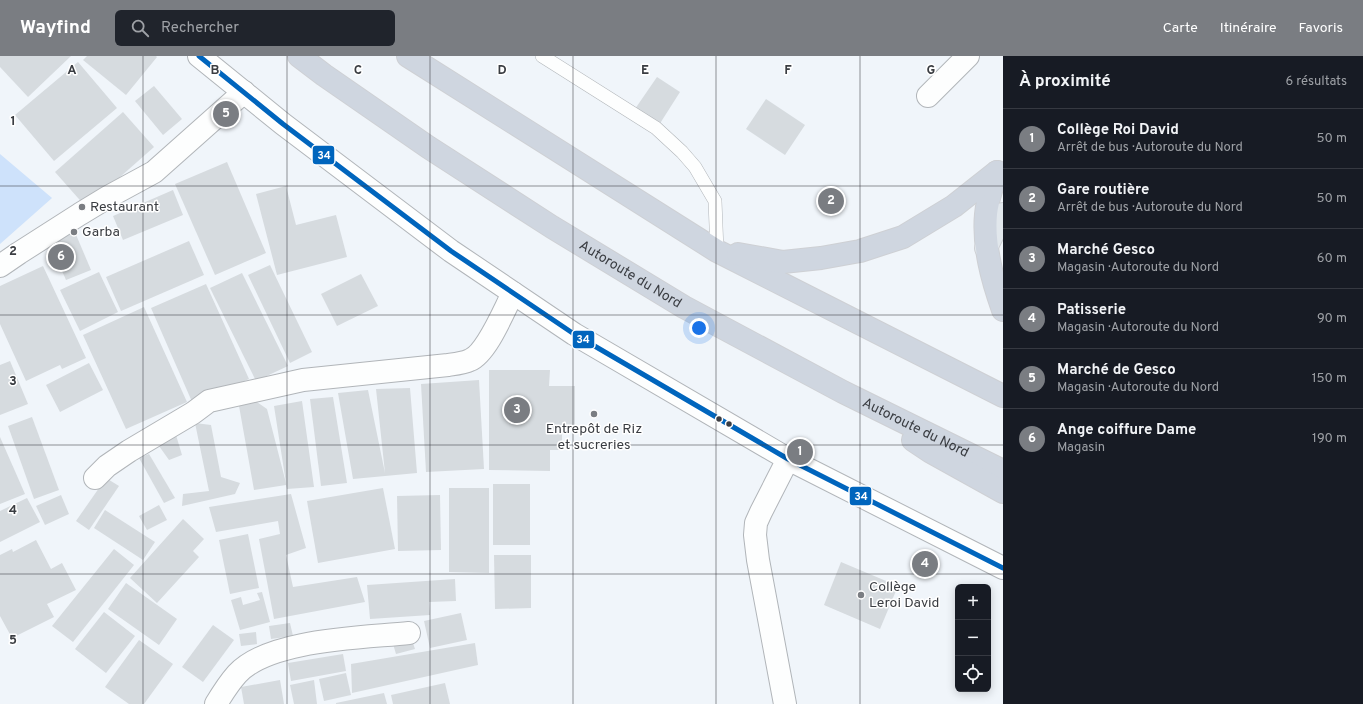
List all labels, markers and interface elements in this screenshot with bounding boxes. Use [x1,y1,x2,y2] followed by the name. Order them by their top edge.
[115,10,395,46] search box
[20,16,91,40] text: Wayfind
[129,17,151,39] icon: search
[161,19,239,38] text: Rechercher
[1163,20,1198,37] text: Carte
[1220,20,1277,37] text: Itinéraire
[1299,20,1343,37] text: Favoris
[67,63,77,79] text: A
[211,63,220,79] text: B
[354,63,362,79] text: C
[497,63,507,79] text: D
[641,63,649,79] text: E
[784,63,792,79] text: F
[927,63,936,79] text: G
[1019,71,1111,93] text: À proximité
[1285,74,1347,90] text: 6 résultats
[213,99,239,129] pin: 5
[10,114,16,130] text: 1
[1057,121,1179,140] text: Collège Roi David
[1029,131,1035,147] text: 1
[1317,131,1347,147] text: 50 m
[1057,140,1243,156] text: Arrêt de bus · Autoroute du Nord
[312,145,335,165] line badge: 34
[317,149,331,163] text: 34
[1057,181,1149,200] text: Gare routière
[818,186,844,216] pin: 2
[1028,191,1036,207] text: 2
[1317,191,1347,207] text: 50 m
[90,199,159,216] place label: Restaurant
[1057,200,1243,216] text: Arrêt de bus · Autoroute du Nord
[77,202,87,212] marker: Restaurant
[82,224,120,241] place label: Garba
[69,227,79,237] marker: Garba
[576,237,685,312] street label: Autoroute du Nord
[1057,241,1155,260] text: Marché Gesco
[48,242,74,272] pin: 6
[9,244,17,260] text: 2
[1028,251,1036,267] text: 3
[1317,251,1347,267] text: 60 m
[1057,260,1219,276] text: Magasin · Autoroute du Nord
[1057,301,1126,320] text: Patisserie
[1028,311,1036,327] text: 4
[1317,311,1347,327] text: 90 m
[689,318,709,338] your location
[1057,320,1219,336] text: Magasin · Autoroute du Nord
[572,330,595,349] line badge: 34
[576,333,590,347] text: 34
[1057,361,1176,380] text: Marché de Gesco
[1028,371,1036,387] text: 5
[1312,371,1347,387] text: 150 m
[9,374,17,390] text: 3
[1057,380,1219,396] text: Magasin · Autoroute du Nord
[859,394,972,461] street label: Autoroute du Nord
[504,395,530,425] pin: 3
[589,409,599,419] marker: Entrepôt de Riz et sucreries
[714,414,724,424] unlabelled marker
[724,419,734,429] unlabelled marker
[546,421,642,454] place label: Entrepôt de Riz et sucreries
[1057,421,1196,440] text: Ange coiffure Dame
[1028,431,1036,447] text: 6
[1312,431,1347,447] text: 190 m
[787,437,813,467] pin: 1
[1057,440,1105,456] text: Magasin
[849,486,872,506] line badge: 34
[854,490,868,504] text: 34
[9,503,17,519] text: 4
[912,549,938,579] pin: 4
[869,579,939,612] place label: Collège Leroi David
[955,584,991,692] map controls
[955,584,991,620] button: +
[856,590,866,600] marker: Collège Leroi David
[955,620,991,656] button: −
[9,633,17,649] text: 5
[955,656,991,692] button: locate

